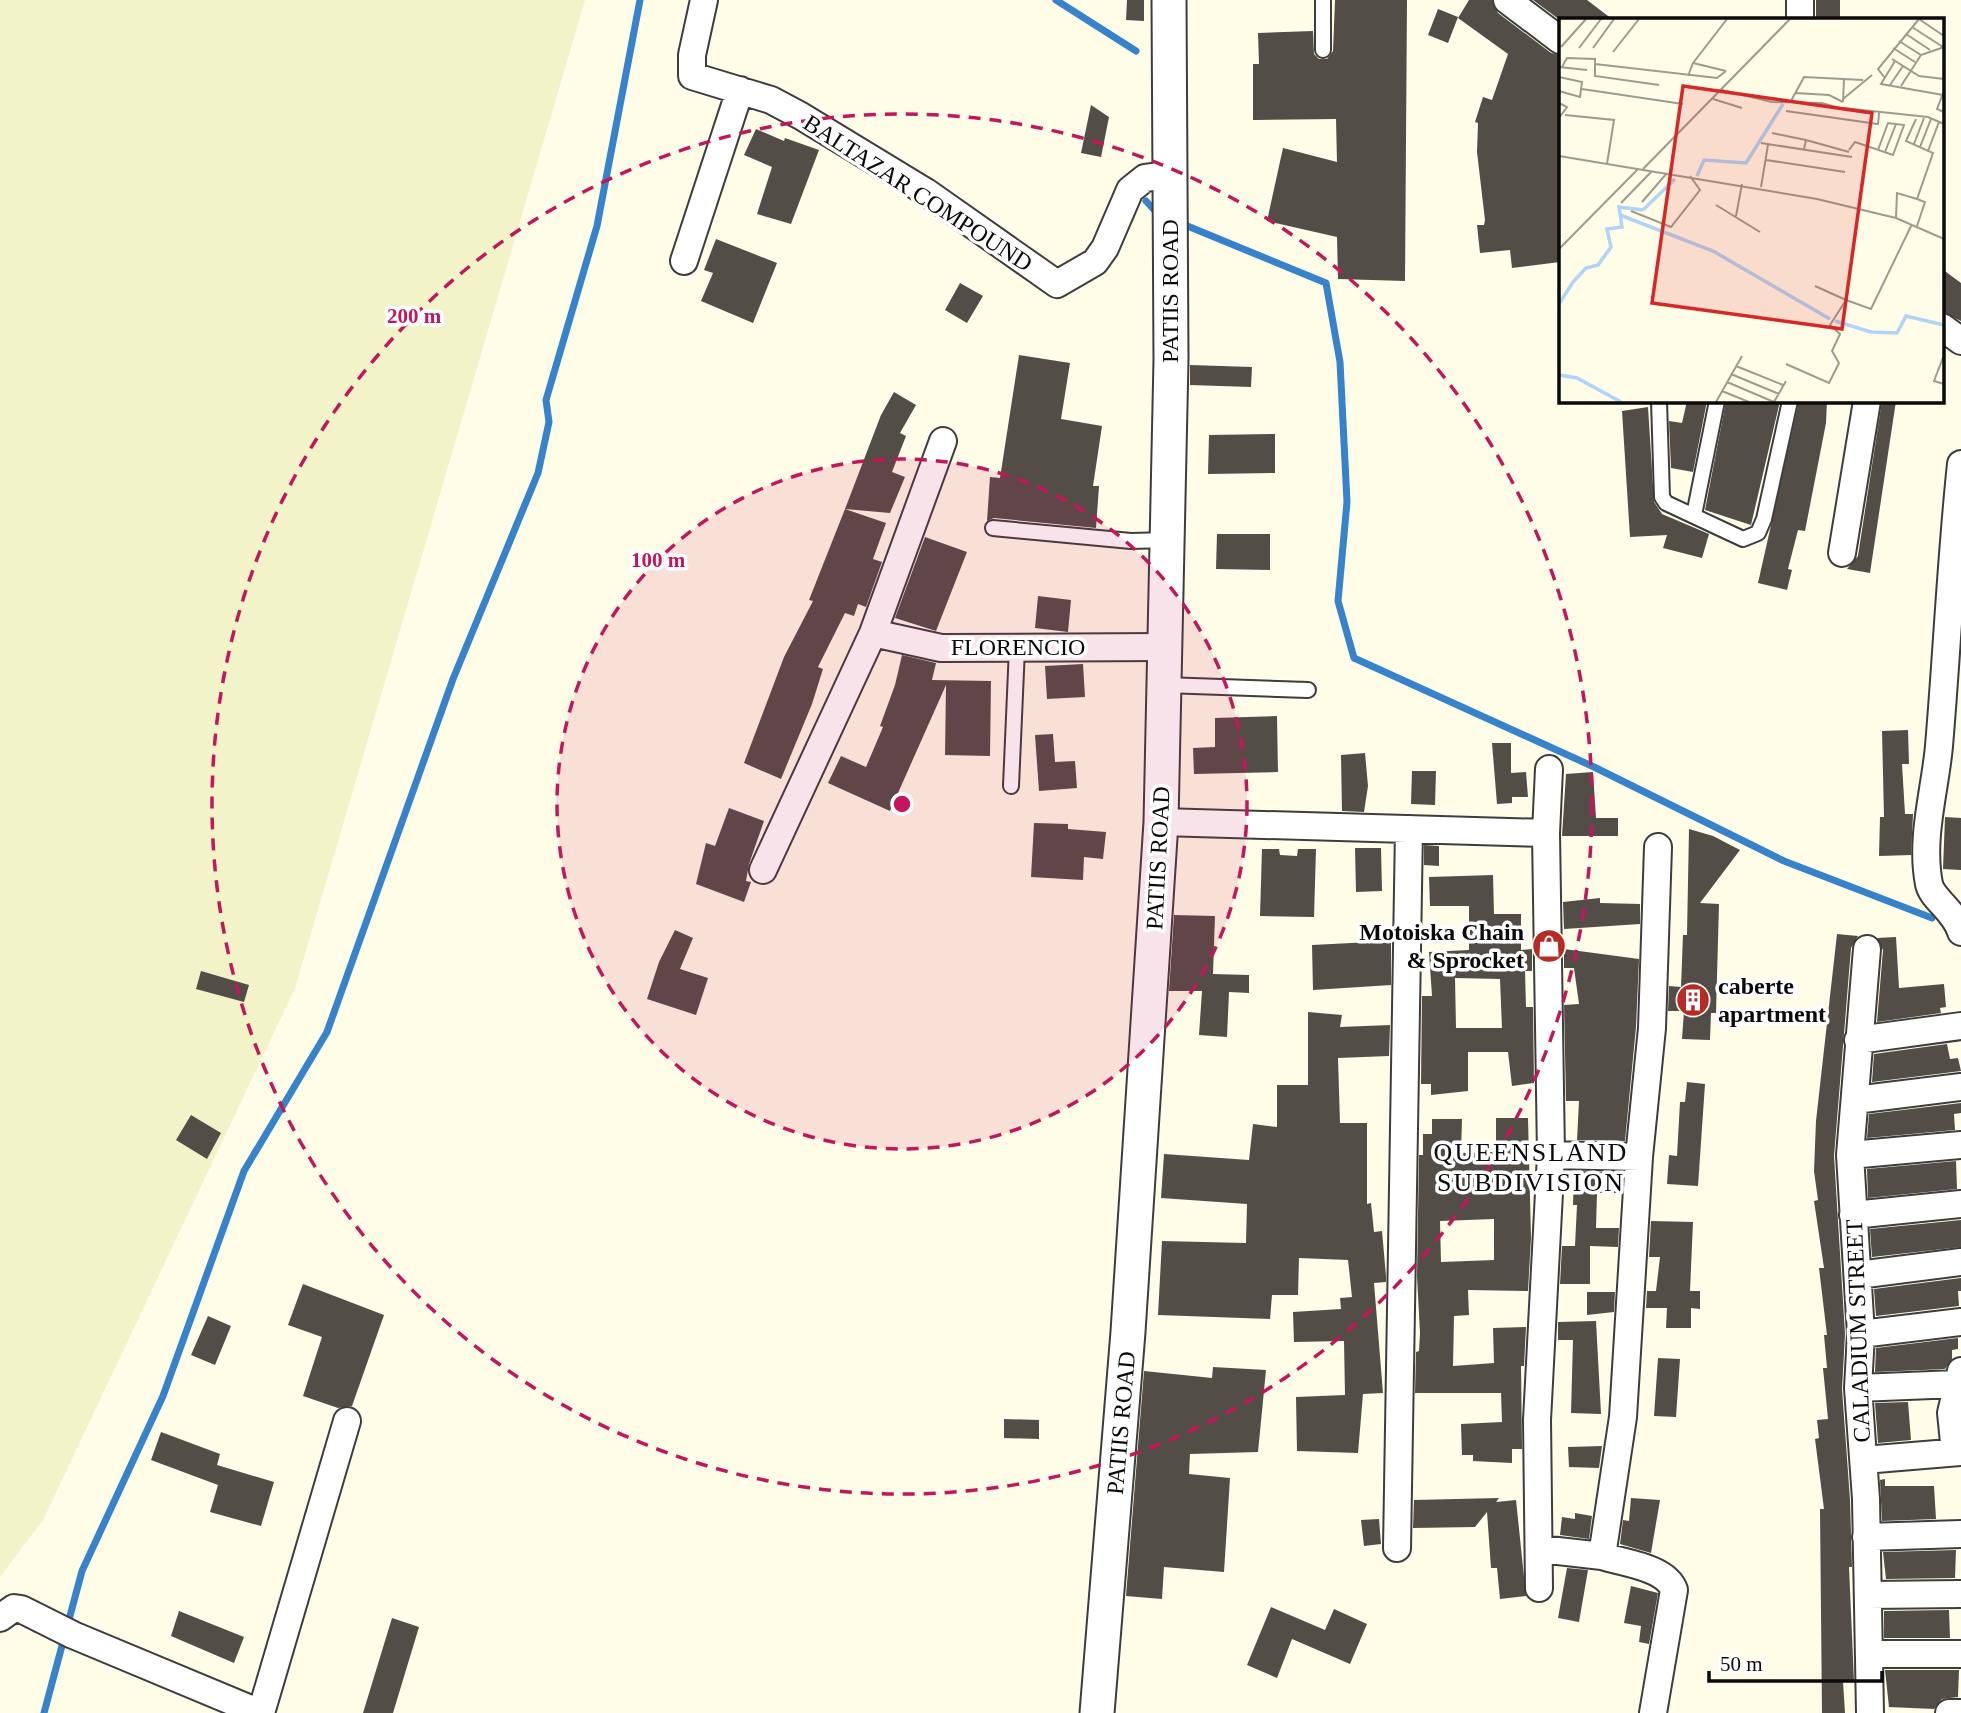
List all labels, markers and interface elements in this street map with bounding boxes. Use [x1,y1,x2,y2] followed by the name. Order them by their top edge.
[1559,18,1944,402] inset map
[799,109,1037,277] street label: BALTAZAR COMPOUND
[1157,219,1183,363] street label: PATIIS ROAD
[387,304,442,328] text: 200 m
[631,548,686,572] text: 100 m
[951,634,1085,660] street label: FLORENCIO
[1141,786,1175,930] street label: PATIIS ROAD
[890,792,914,816] centre of rings
[1359,919,1524,973] place label: Motoiska Chain & Sprocket
[1530,927,1568,965] shop icon: Motoiska Chain & Sprocket
[1718,973,1826,1027] place label: caberte apartment
[1674,981,1712,1019] building icon: caberte apartment
[1434,1138,1628,1197] district label: QUEENSLAND SUBDIVISION
[1841,1219,1875,1443] street label: CALADIUM STREET
[1102,1350,1140,1496] street label: PATIIS ROAD
[1709,1640,1882,1684] scale bar
[1720,1652,1763,1676] text: 50 m

